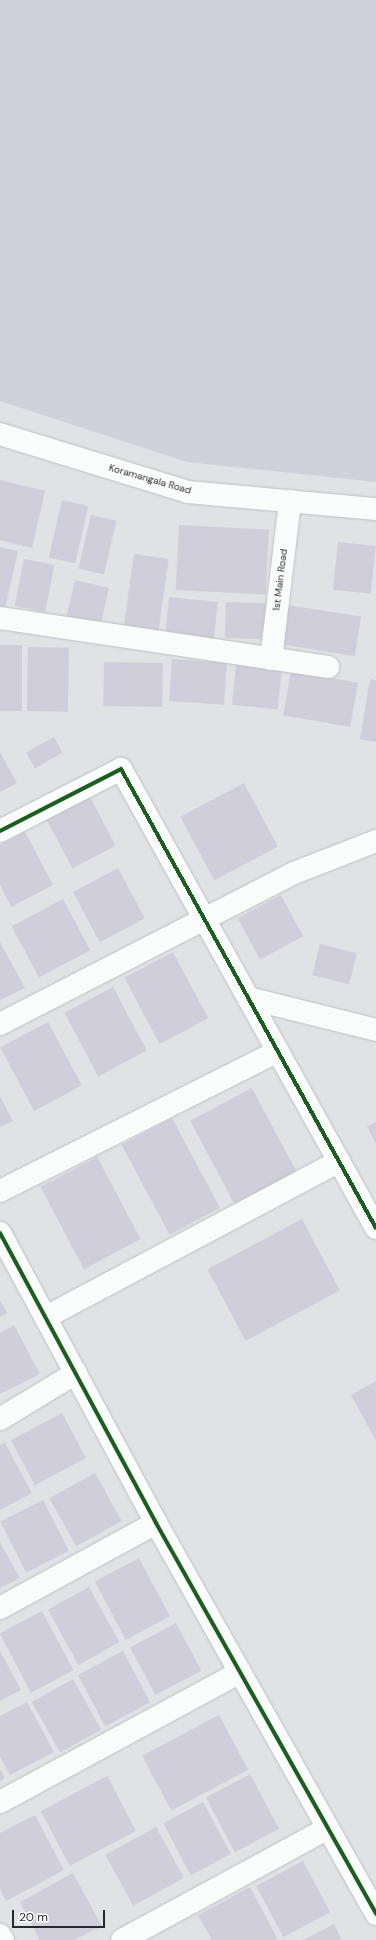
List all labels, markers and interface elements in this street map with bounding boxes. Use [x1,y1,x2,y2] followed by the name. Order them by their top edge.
[107,461,193,497] street label: Koramangala Road
[270,548,290,612] street label: 1st Main Road
[14,1902,107,1928] scale bar
[19,1909,48,1925] text: 20 m

